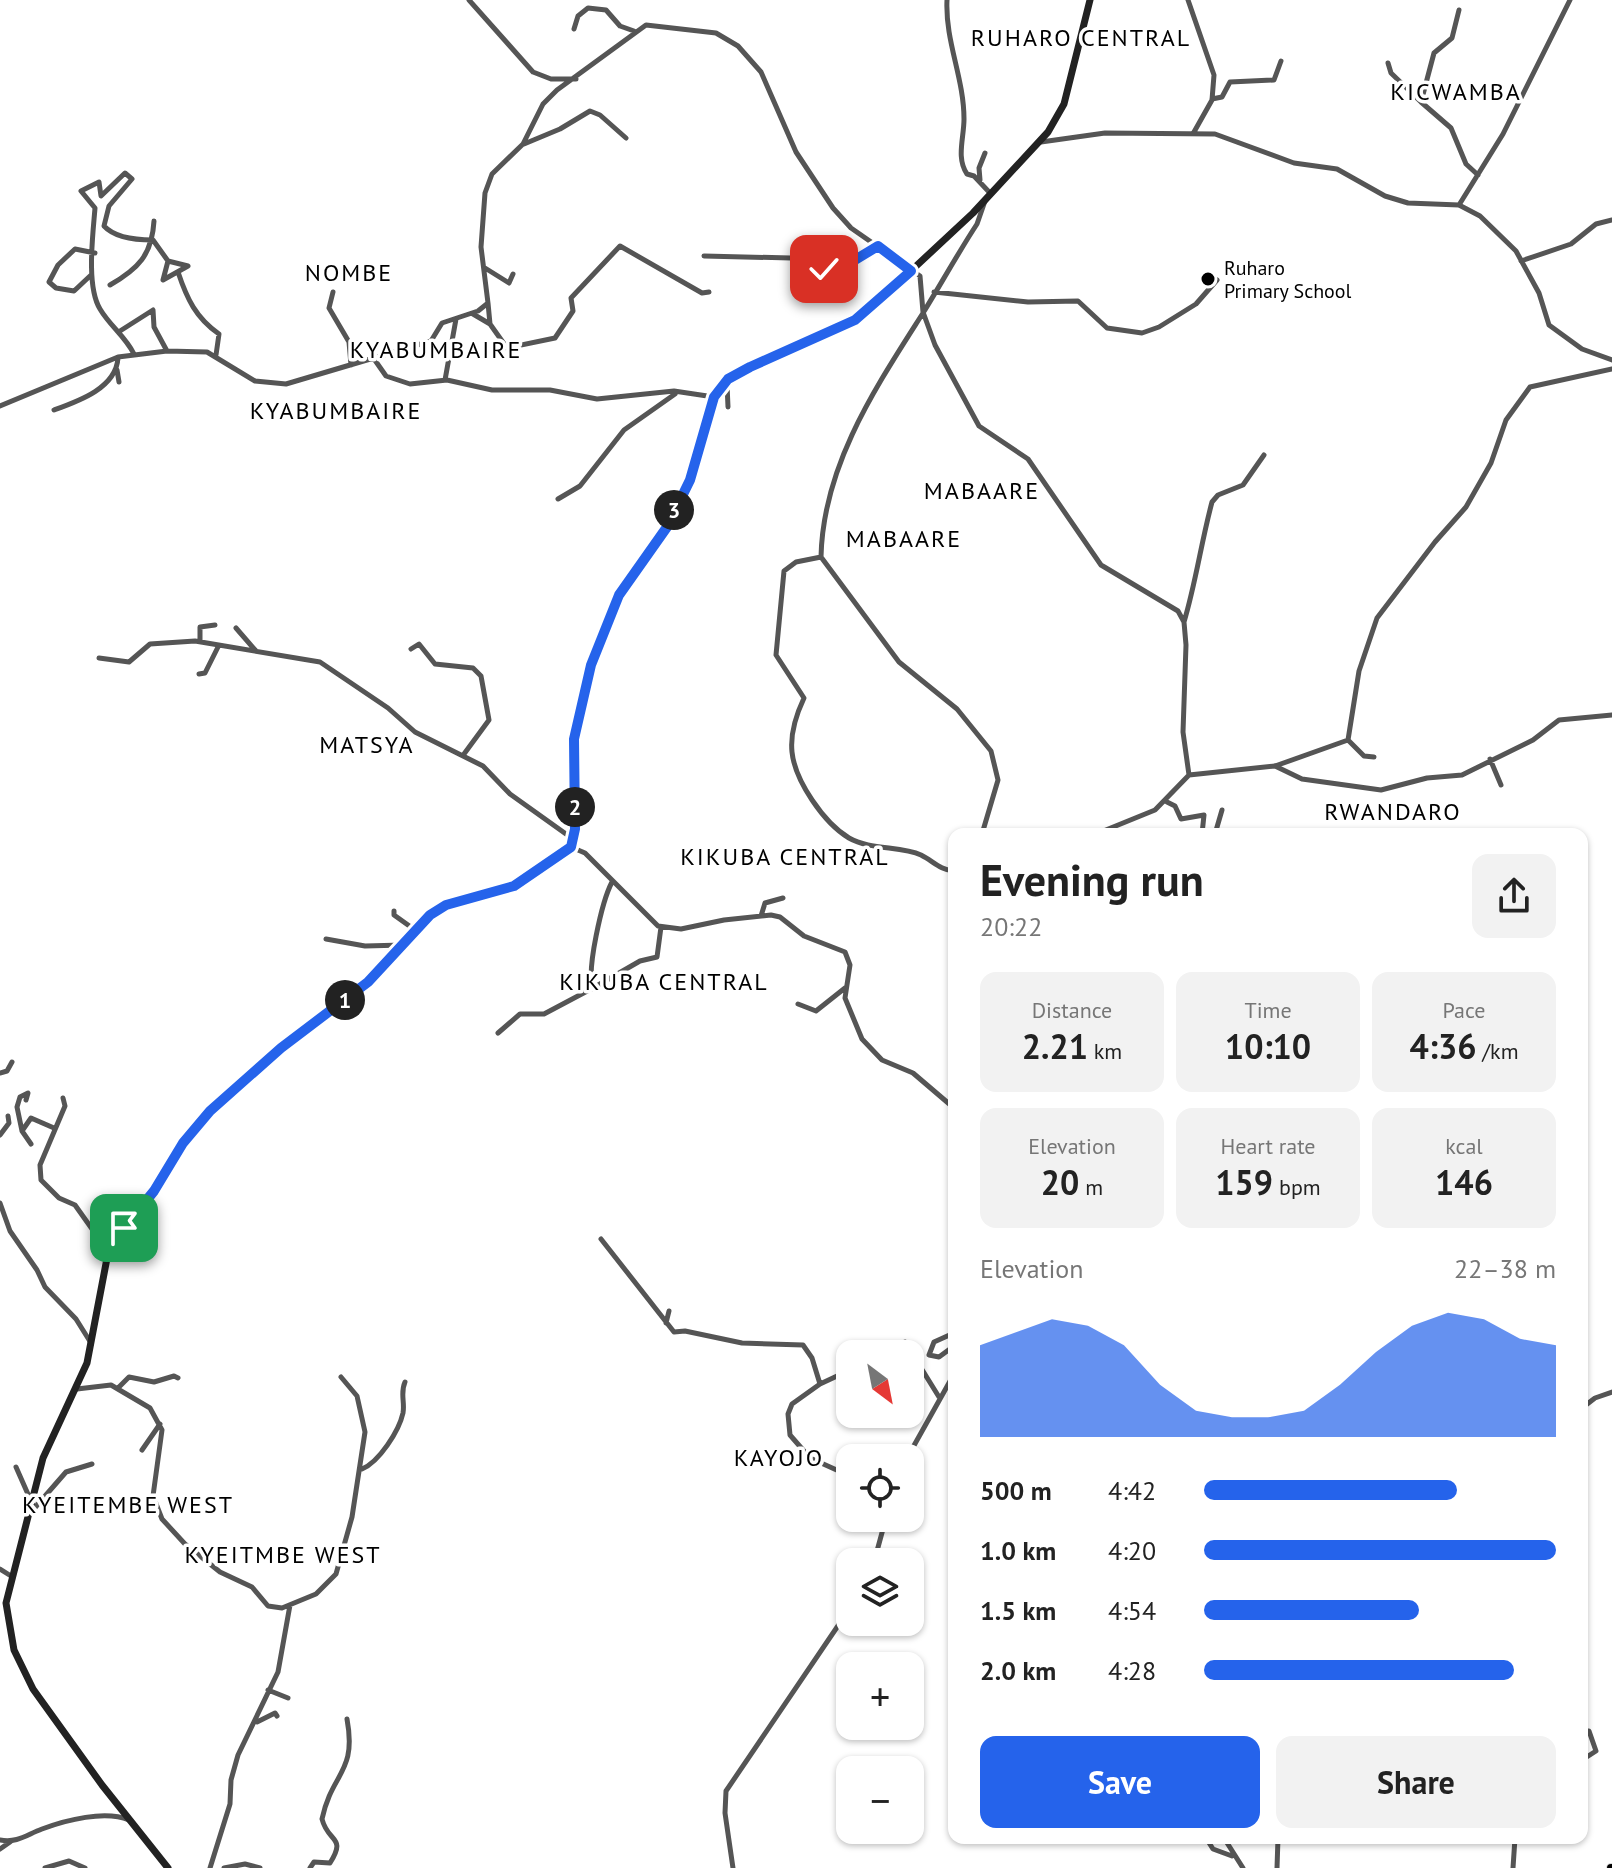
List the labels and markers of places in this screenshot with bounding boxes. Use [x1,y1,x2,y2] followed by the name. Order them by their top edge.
[790,235,858,303] pin
[1224,255,1352,304] place label: Ruharo Primary School
[1199,270,1217,288] marker: Ruharo Primary School
[654,490,694,530] pin: 3
[555,787,595,827] pin: 2
[325,980,365,1020] pin: 1
[90,1194,158,1262] pin

